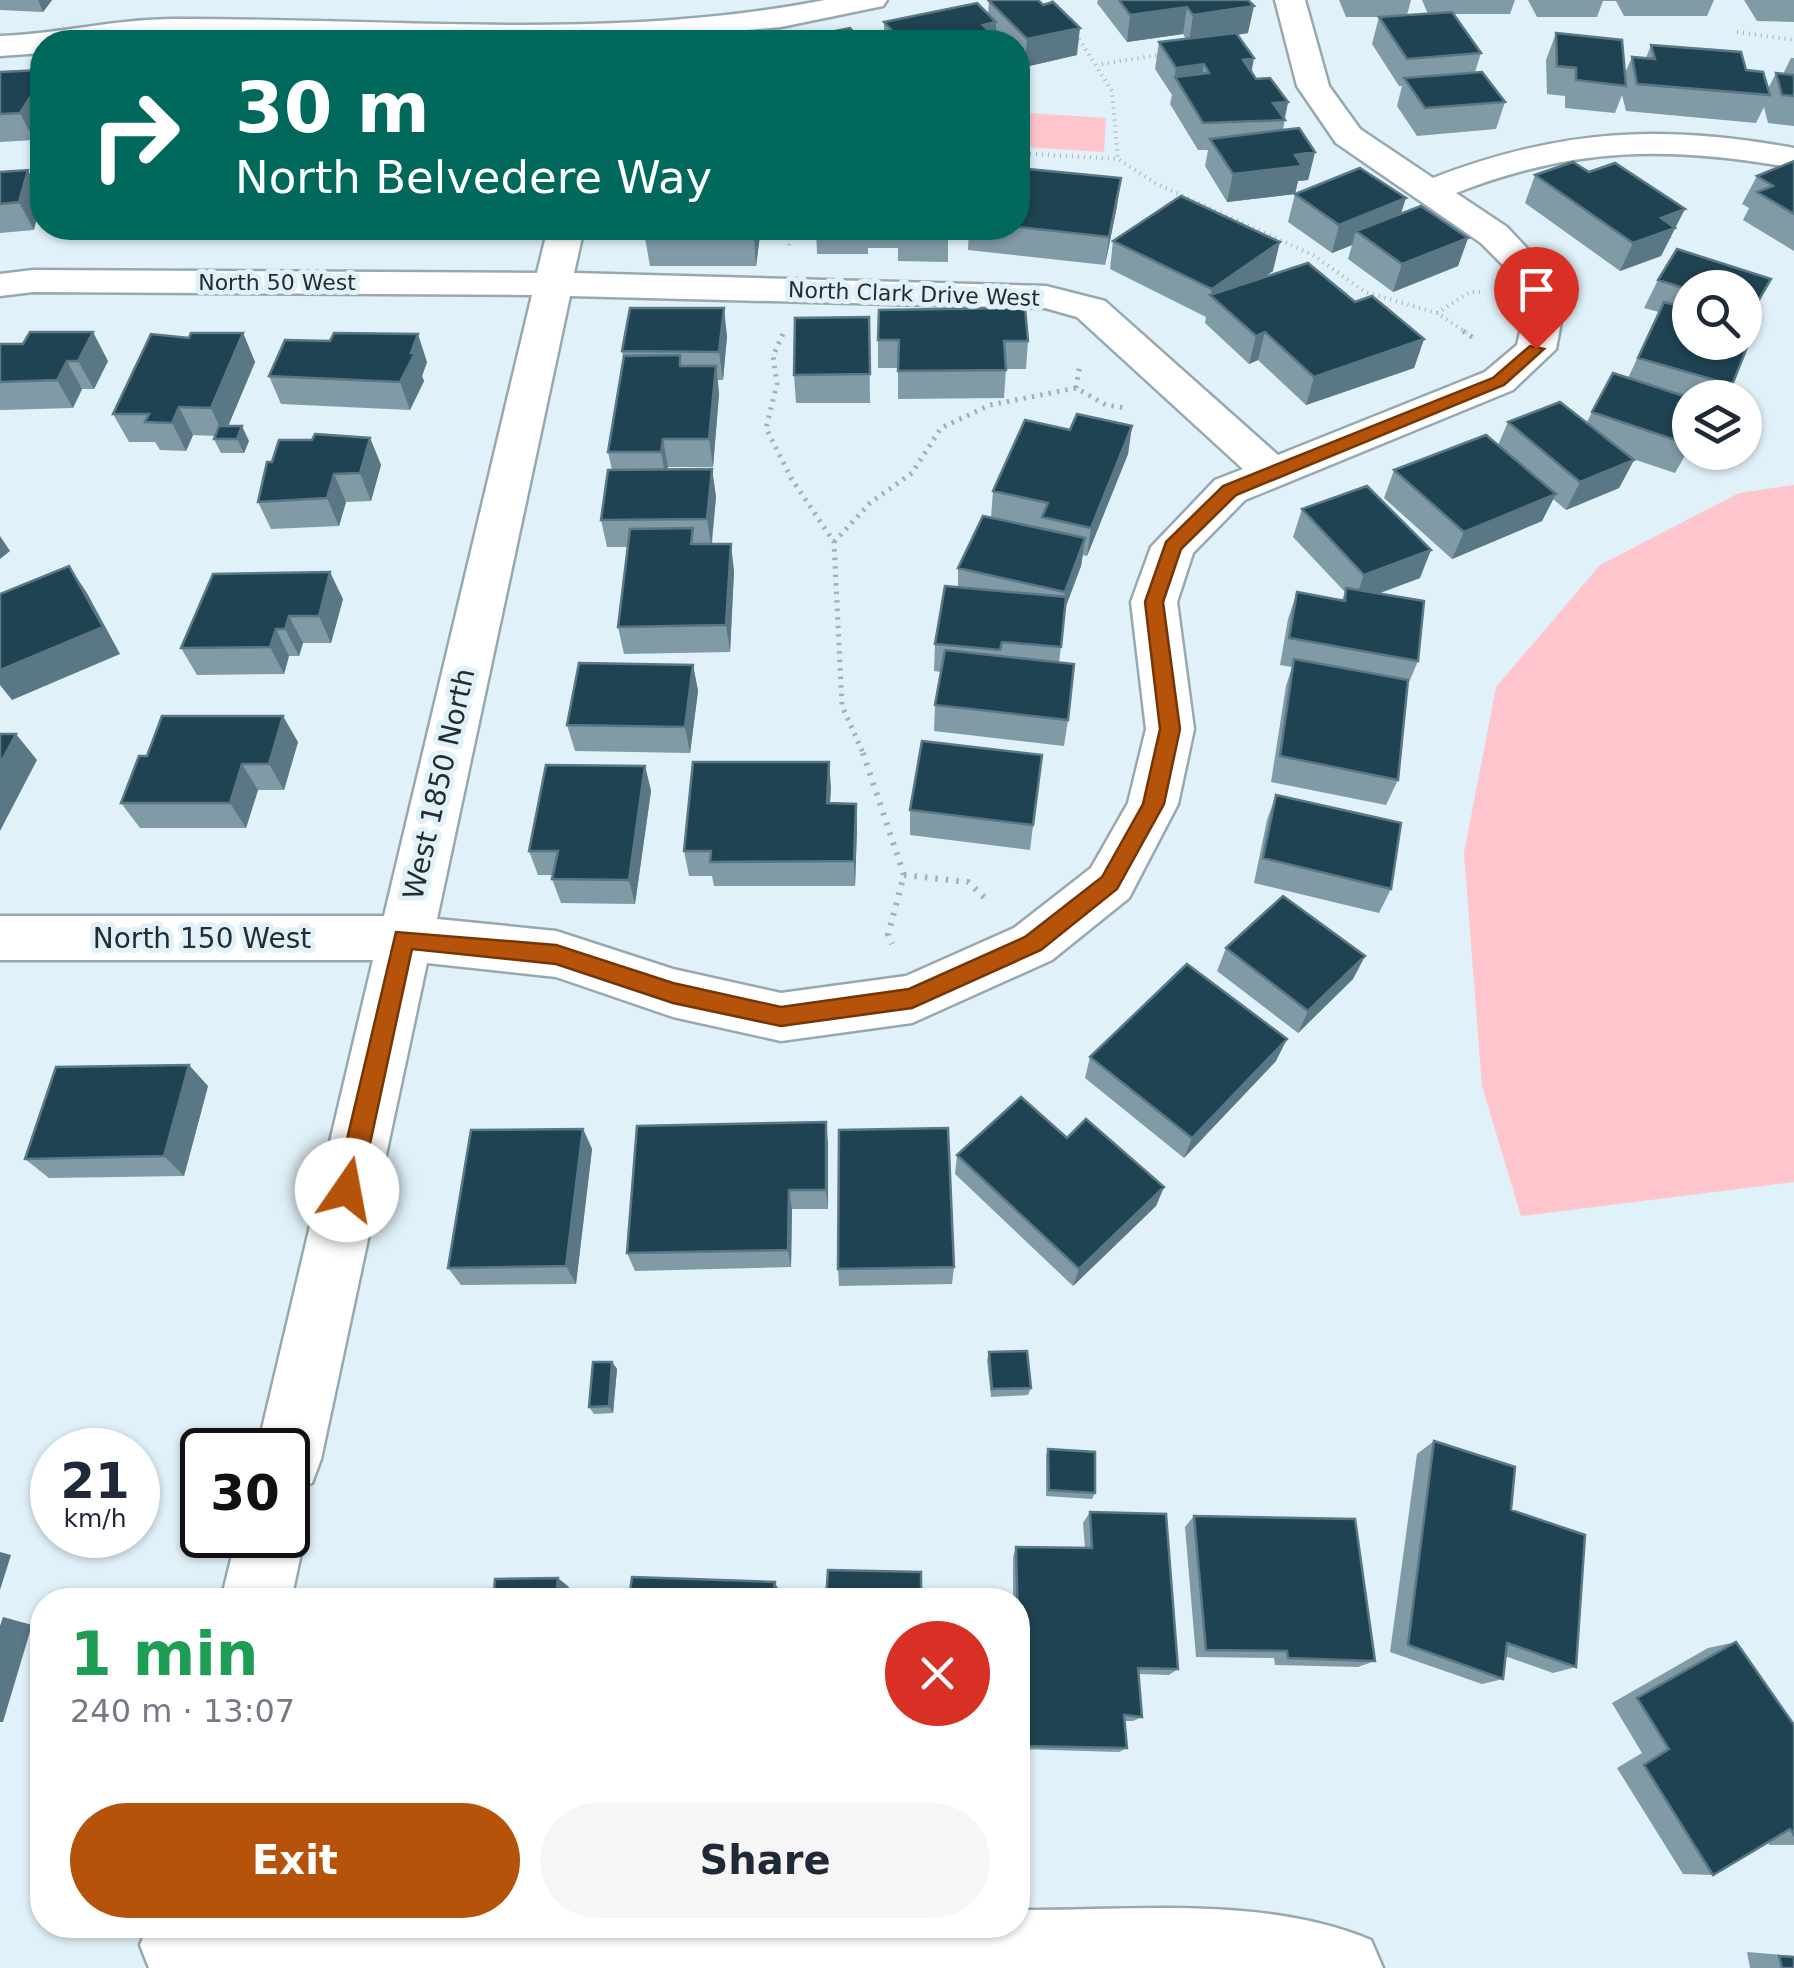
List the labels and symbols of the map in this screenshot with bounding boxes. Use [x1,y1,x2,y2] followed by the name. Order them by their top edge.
[1494,247,1579,350] pin
[198,270,356,295] street label: North 50 West
[788,277,1041,311] street label: North Clark Drive West
[396,665,482,903] street label: West 1850 North
[93,922,311,955] street label: North 150 West
[295,1138,399,1242] position arrow
[180,1428,310,1558] speed limit sign: 30

